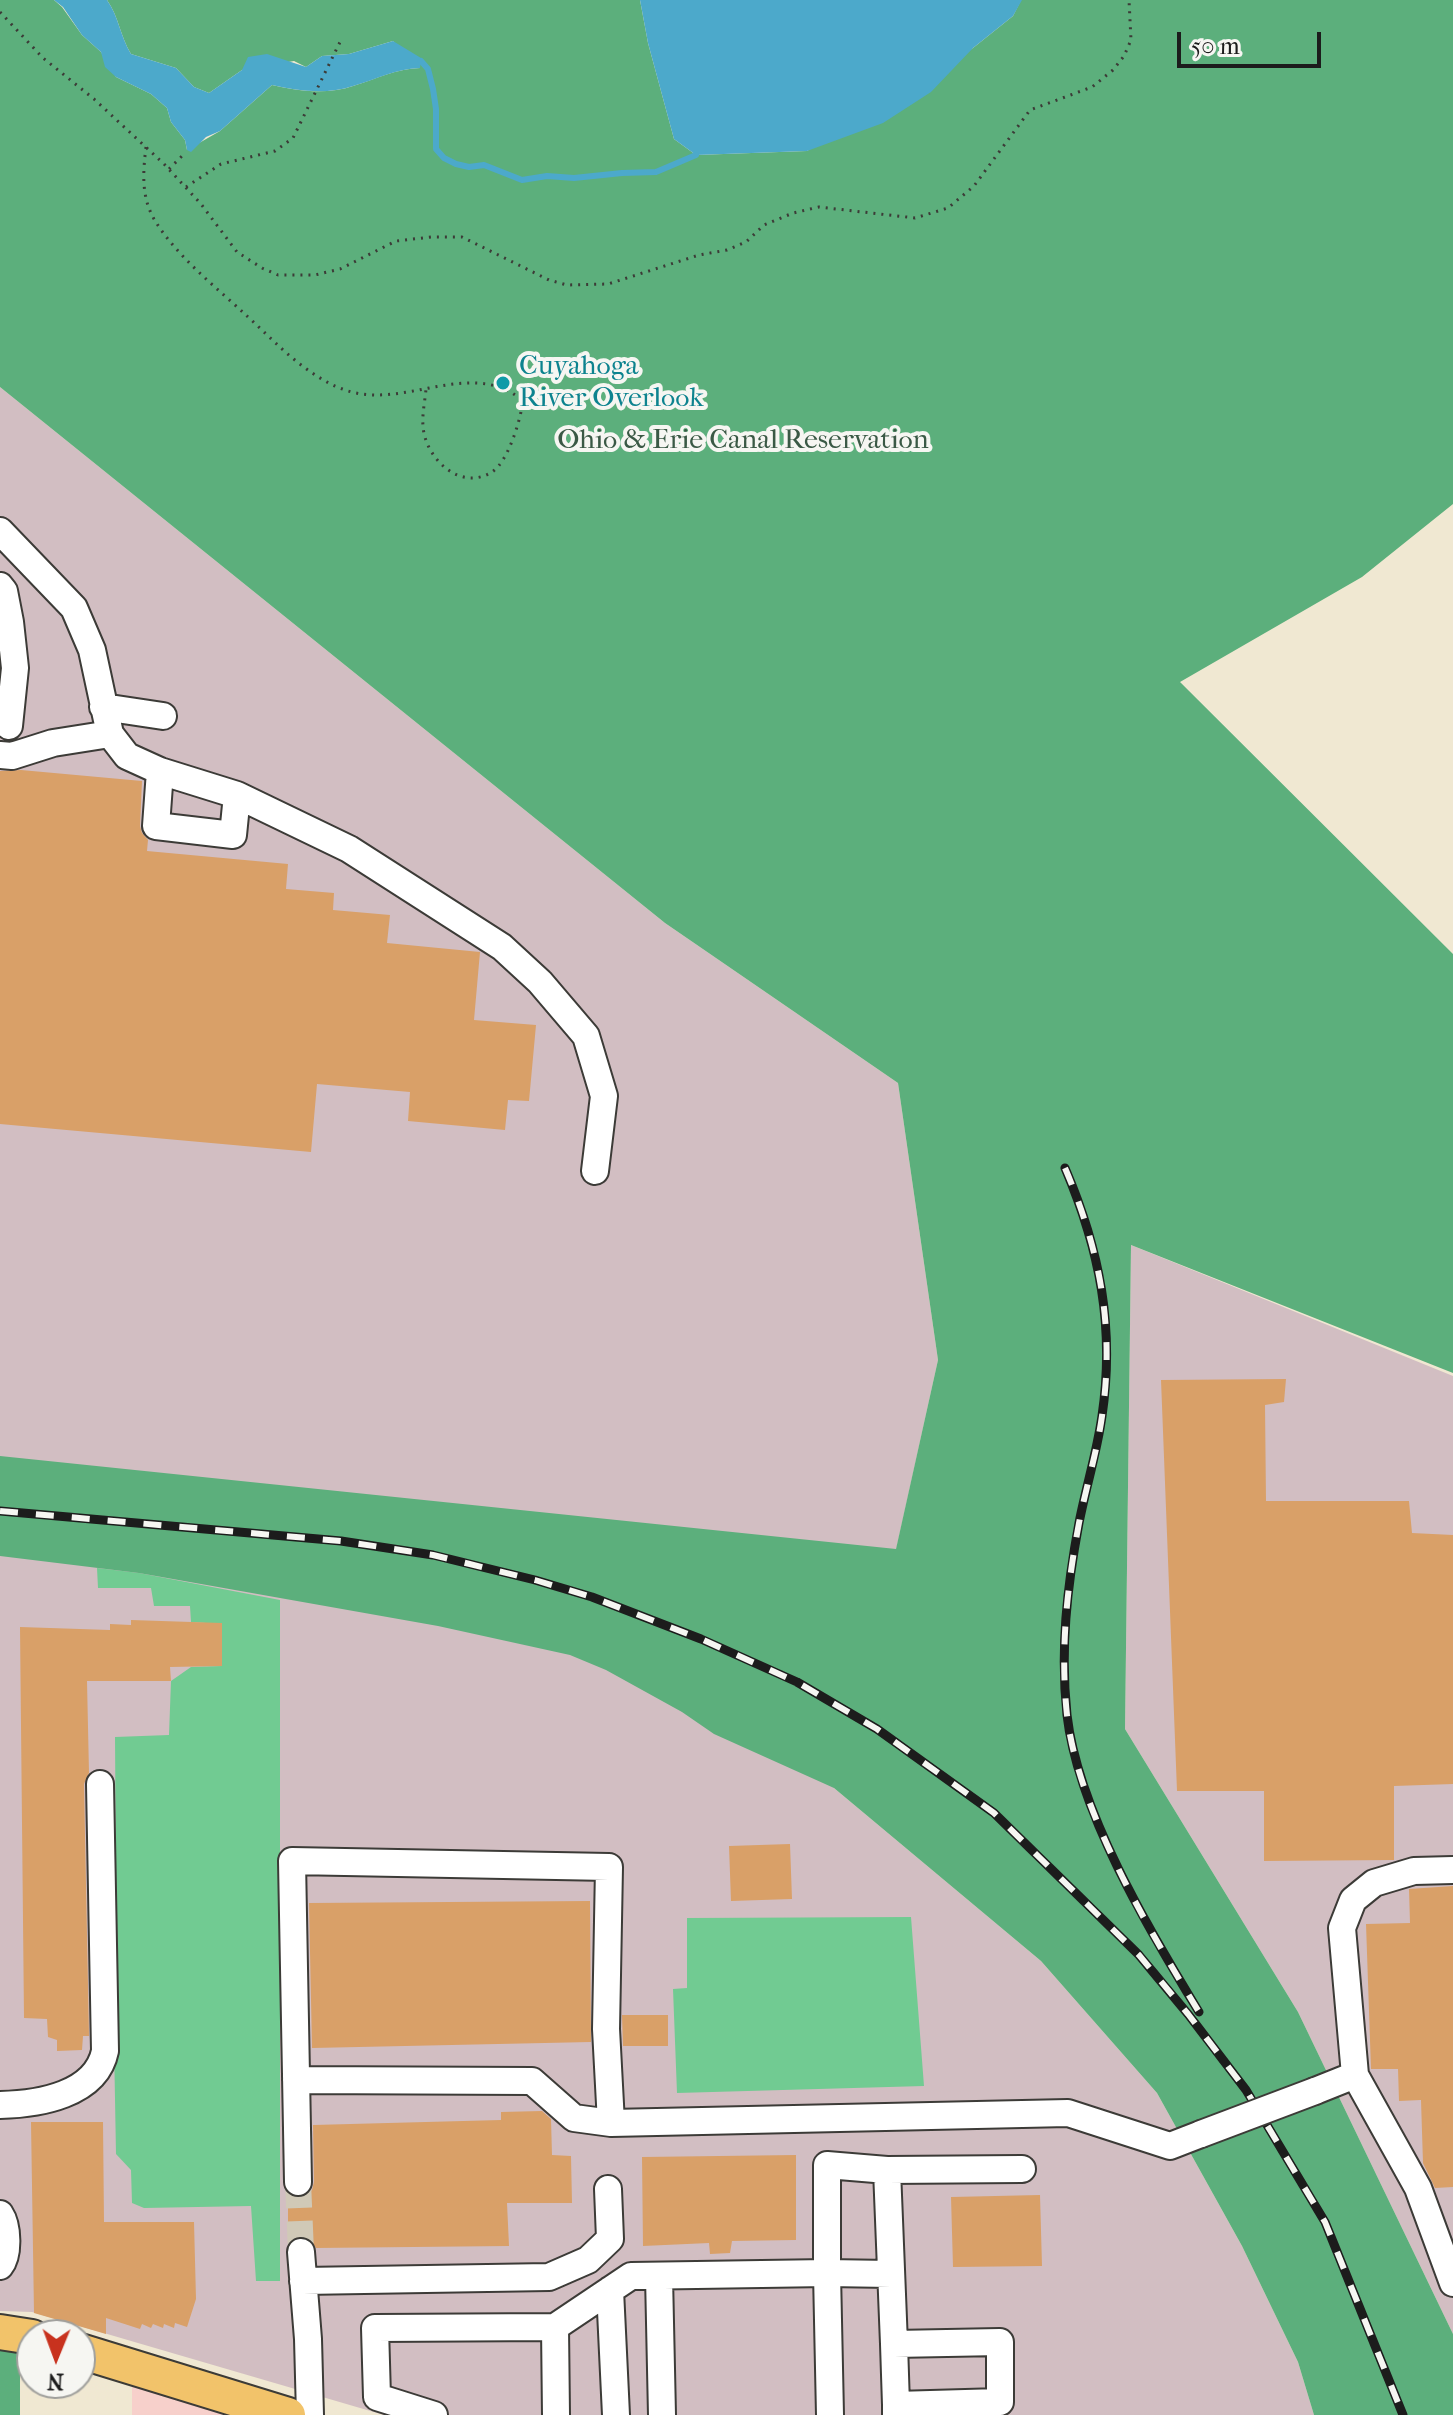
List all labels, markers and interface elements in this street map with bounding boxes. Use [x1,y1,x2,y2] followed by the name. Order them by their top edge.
[1181,16,1325,66] scale bar
[1191,32,1240,60] text: 50 m
[519,350,704,416] place label: Cuyahoga River Overlook
[494,374,512,392] marker: Cuyahoga River Overlook
[557,424,929,458] park label: Ohio & Erie Canal Reservation
[16,2319,96,2399] north arrow
[47,2368,64,2394] text: N

